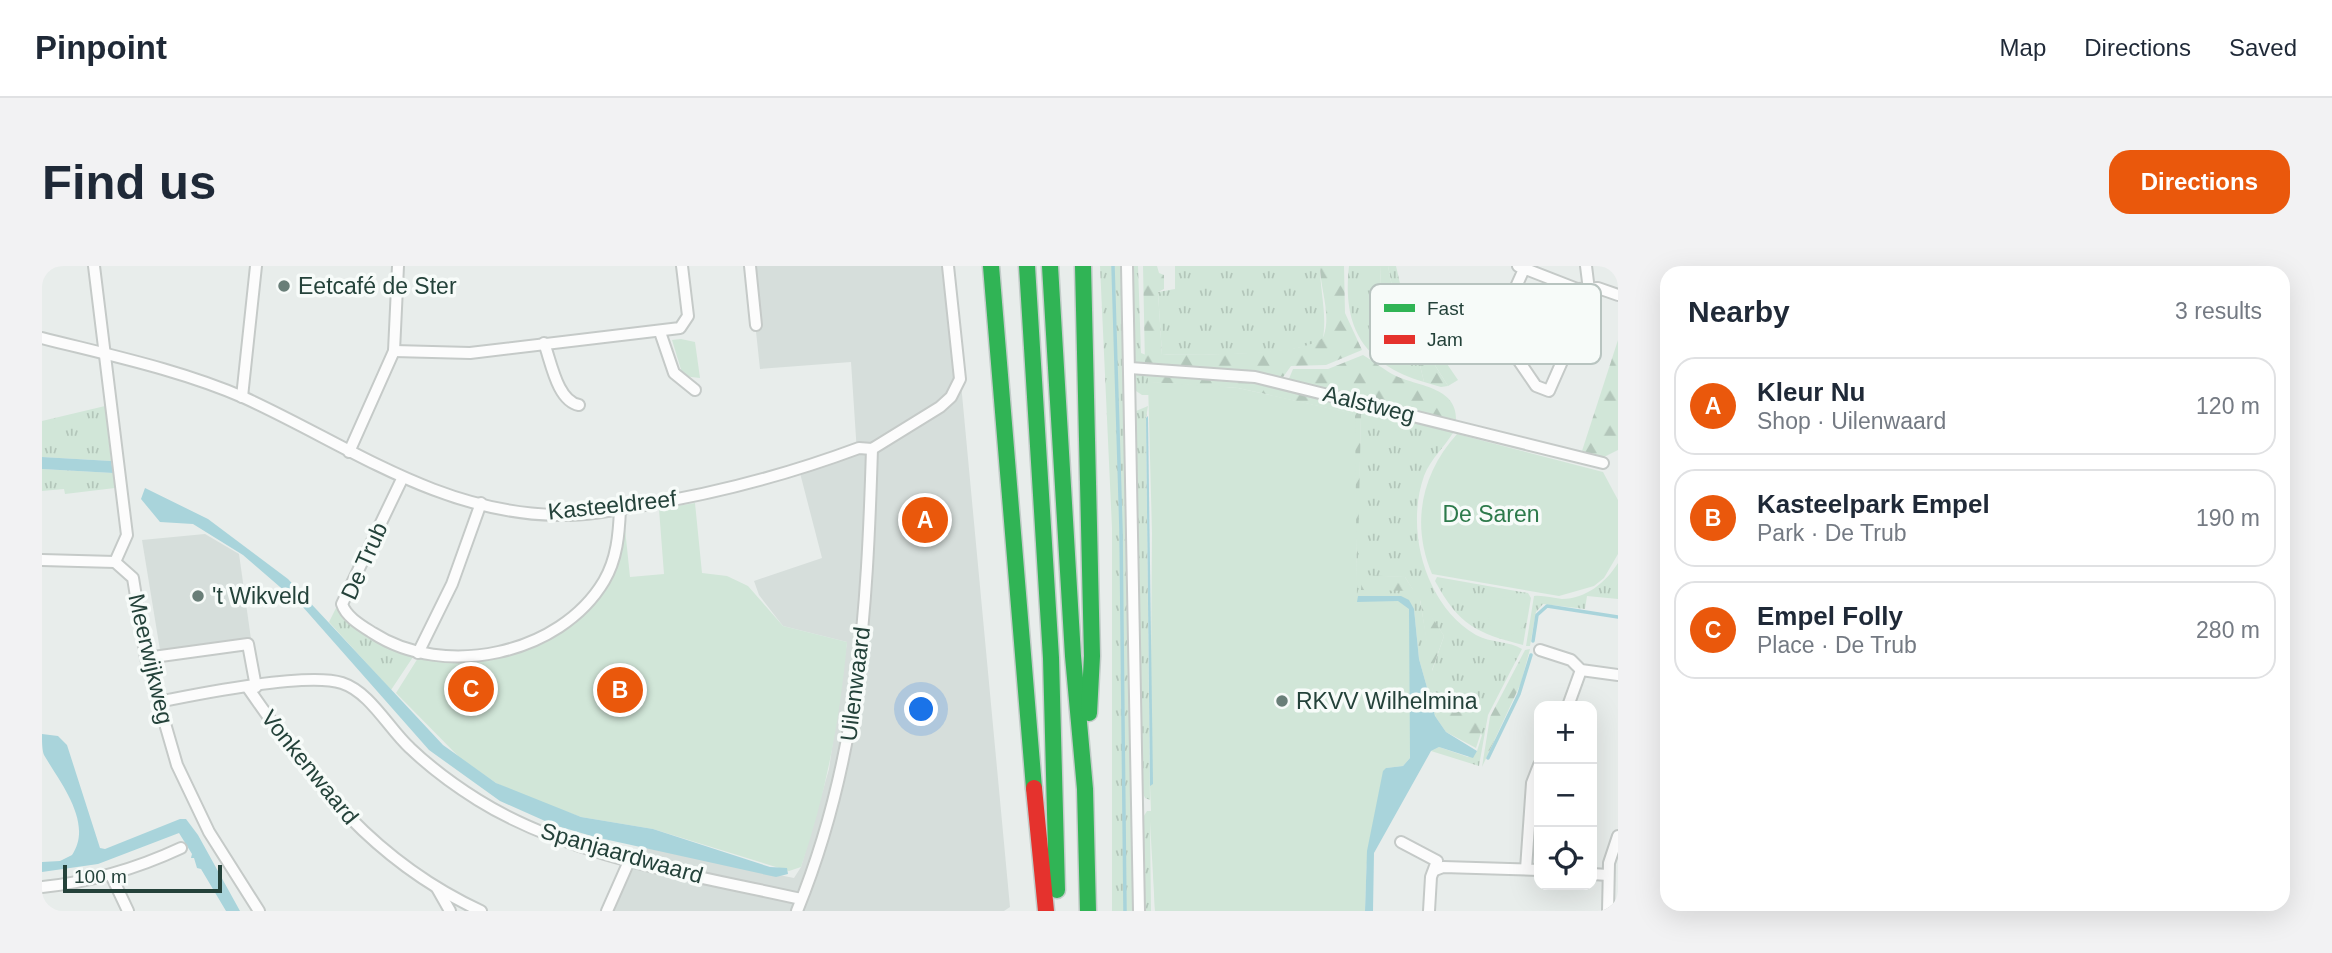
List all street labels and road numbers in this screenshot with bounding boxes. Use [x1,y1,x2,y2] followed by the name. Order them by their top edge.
[1321,380,1417,428] street label: Aalstweg
[546,485,678,525] street label: Kasteeldreef
[335,518,393,604] street label: De Trub
[123,591,179,727] street label: Meerwijkweg
[835,625,875,743] street label: Uilenwaard
[256,705,364,829] street label: Vonkenwaard
[538,817,706,889] street label: Spanjaardwaard

